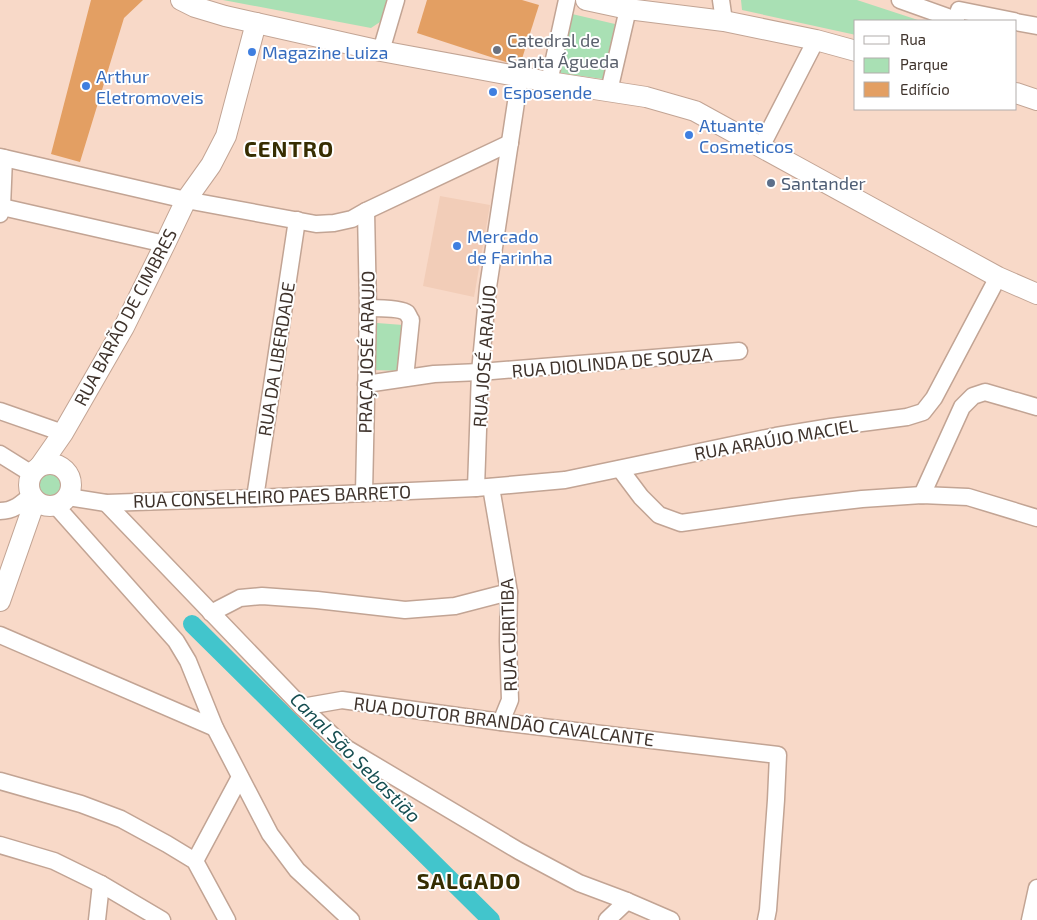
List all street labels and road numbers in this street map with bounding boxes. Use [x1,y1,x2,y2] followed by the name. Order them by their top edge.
[69,225,181,409] street label: RUA BARÃO DE CIMBRES
[354,270,379,434] street label: PRAÇA JOSÉ ARAUJO
[253,280,299,438] street label: RUA DA LIBERDADE
[468,284,500,428] street label: RUA JOSÉ ARAÚJO
[511,342,714,382] street label: RUA DIOLINDA DE SOUZA
[692,414,860,464] street label: RUA ARAÚJO MACIEL
[133,480,411,512] street label: RUA CONSELHEIRO PAES BARRETO
[495,577,521,692] street label: RUA CURITIBA
[353,692,655,750] street label: RUA DOUTOR BRANDÃO CAVALCANTE

